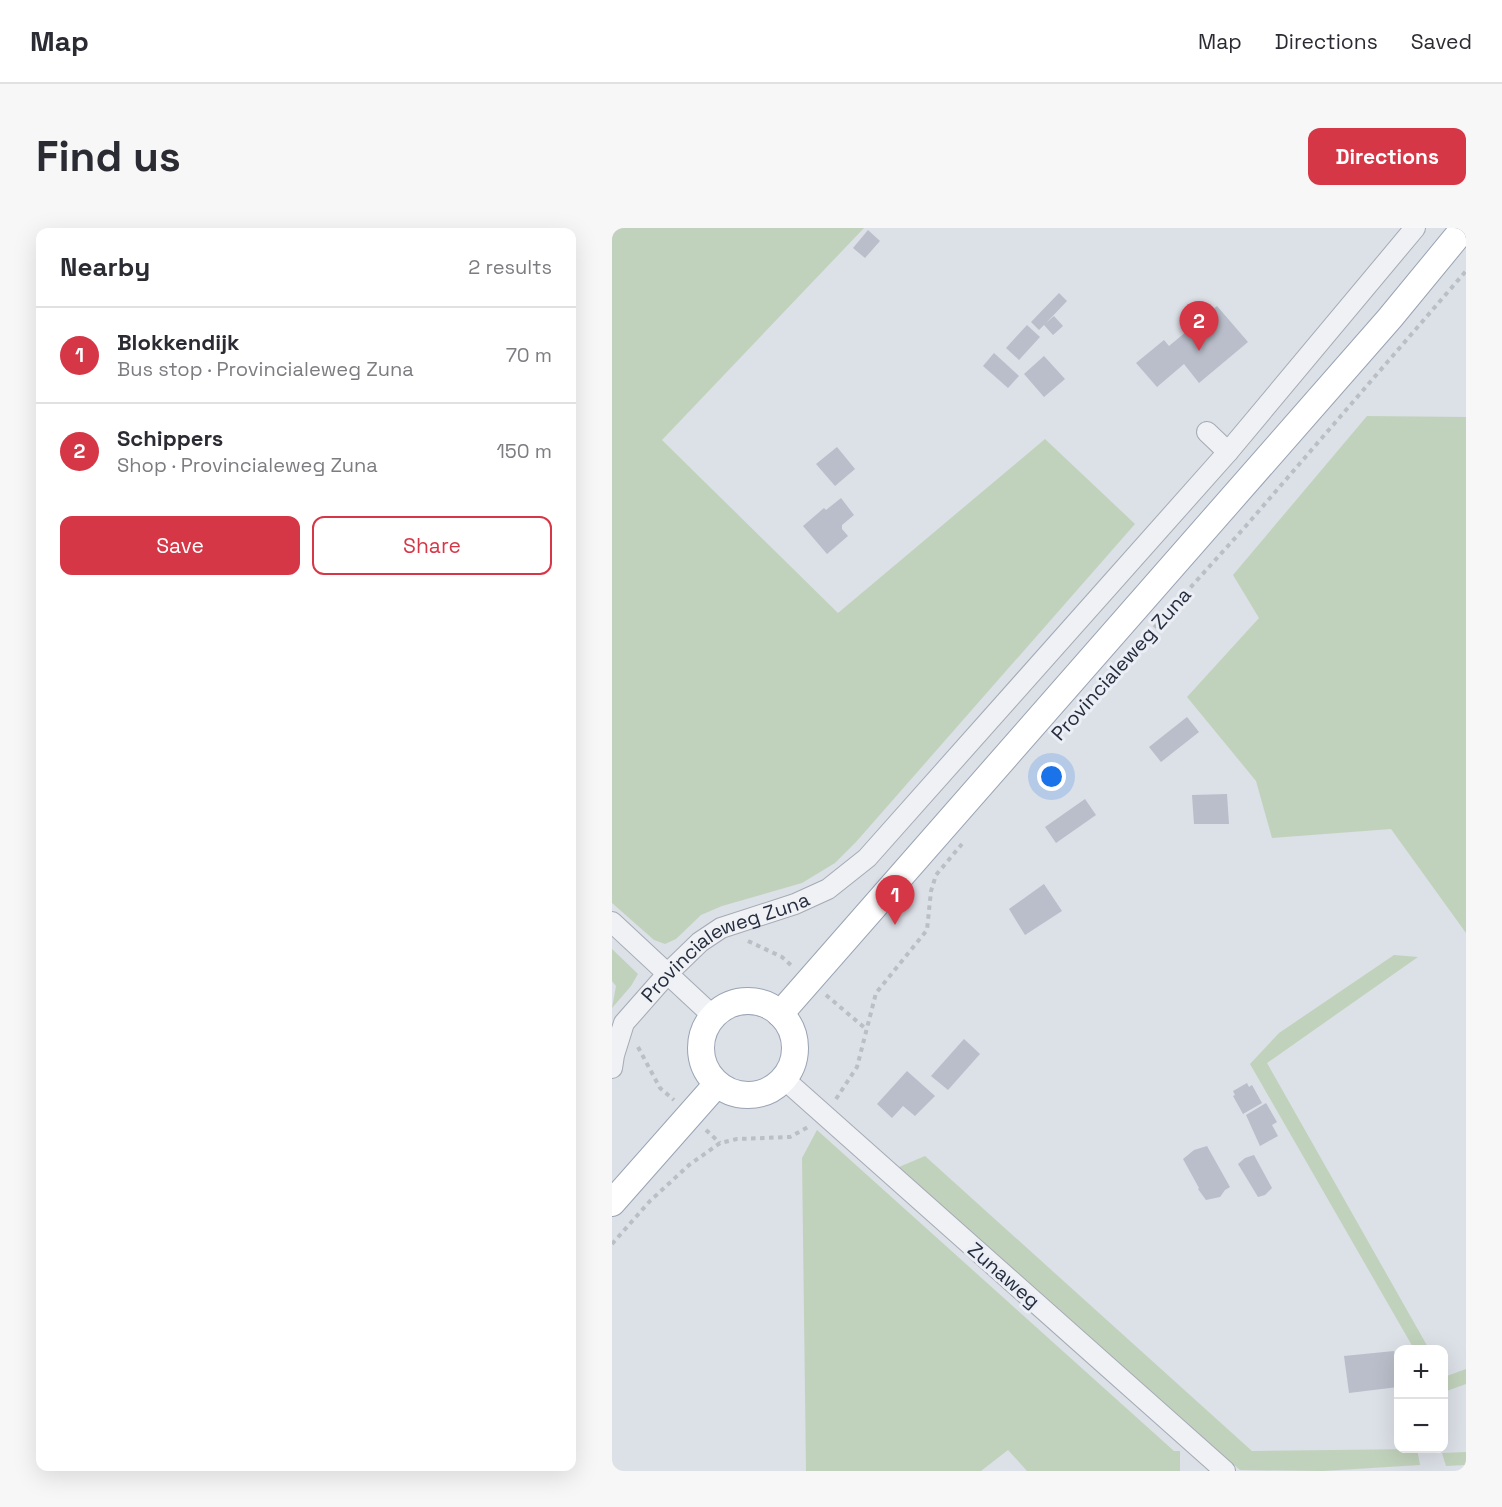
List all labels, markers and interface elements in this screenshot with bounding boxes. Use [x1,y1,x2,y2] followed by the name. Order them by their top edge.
[30,23,89,59] text: Map
[1198,28,1242,55] text: Map
[1275,28,1378,55] text: Directions
[1411,28,1472,55] text: Saved
[1308,128,1466,185] button: Directions
[36,130,181,183] text: Find us
[60,250,150,284] text: Nearby
[468,254,552,280] text: 2 results
[1180,302,1218,351] pin: 2
[117,328,240,356] text: Blokkendijk
[75,342,84,368] text: 1
[506,342,552,368] text: 70 m
[117,356,414,382] text: Bus stop · Provincialeweg Zuna
[117,424,223,452] text: Schippers
[74,438,85,464] text: 2
[497,438,552,464] text: 150 m
[117,452,378,478] text: Shop · Provincialeweg Zuna
[60,516,300,575] button: Save
[312,516,552,575] button: Share
[1045,582,1197,746] street label: Provincialeweg Zuna
[1037,762,1066,791] your location
[876,876,914,925] pin: 1
[635,886,814,1008] street label: Provincialeweg Zuna
[962,1236,1046,1314] street label: Zunaweg
[1394,1345,1448,1453] map controls
[1394,1345,1448,1399] button: +
[1394,1399,1448,1453] button: −

